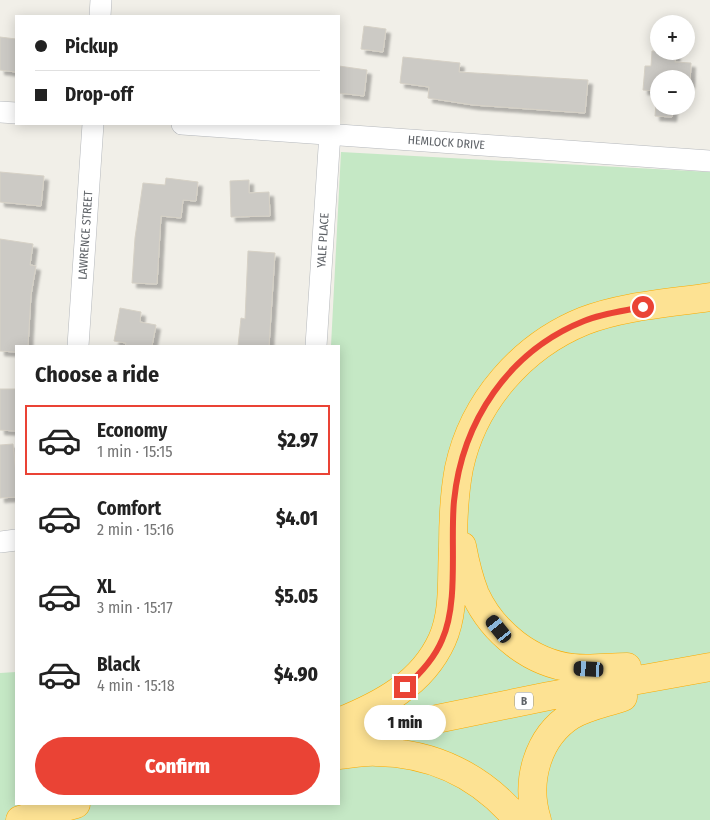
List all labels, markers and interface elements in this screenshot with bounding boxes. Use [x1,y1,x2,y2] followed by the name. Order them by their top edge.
[650,15,695,115] map controls
[650,15,695,60] button: +
[65,35,118,58] text: Pickup
[650,70,695,115] button: −
[65,83,133,106] text: Drop-off
[407,133,486,152] street label: HEMLOCK DRIVE
[75,190,96,280] street label: LAWRENCE STREET
[314,212,332,268] street label: YALE PLACE
[632,296,654,318] route start
[35,361,159,388] text: Choose a ride
[37,418,82,463] icon: car
[97,419,167,442] text: Economy
[278,429,318,452] text: $2.97
[97,442,173,461] text: 1 min · 15:15
[37,496,82,541] icon: car
[97,497,161,520] text: Comfort
[276,507,318,530] text: $4.01
[97,520,174,539] text: 2 min · 15:16
[37,574,82,619] icon: car
[97,575,116,598] text: XL
[275,585,318,608] text: $5.05
[97,598,173,617] text: 3 min · 15:17
[483,613,514,645] car
[37,652,82,697] icon: car
[97,653,140,676] text: Black
[573,661,604,677] car
[274,663,318,686] text: $4.90
[97,676,175,695] text: 4 min · 15:18
[394,676,416,698] route end
[515,692,533,709] road number: B
[364,704,446,740] callout: 1 min
[388,713,422,732] text: 1 min
[35,737,320,795] button: Confirm

